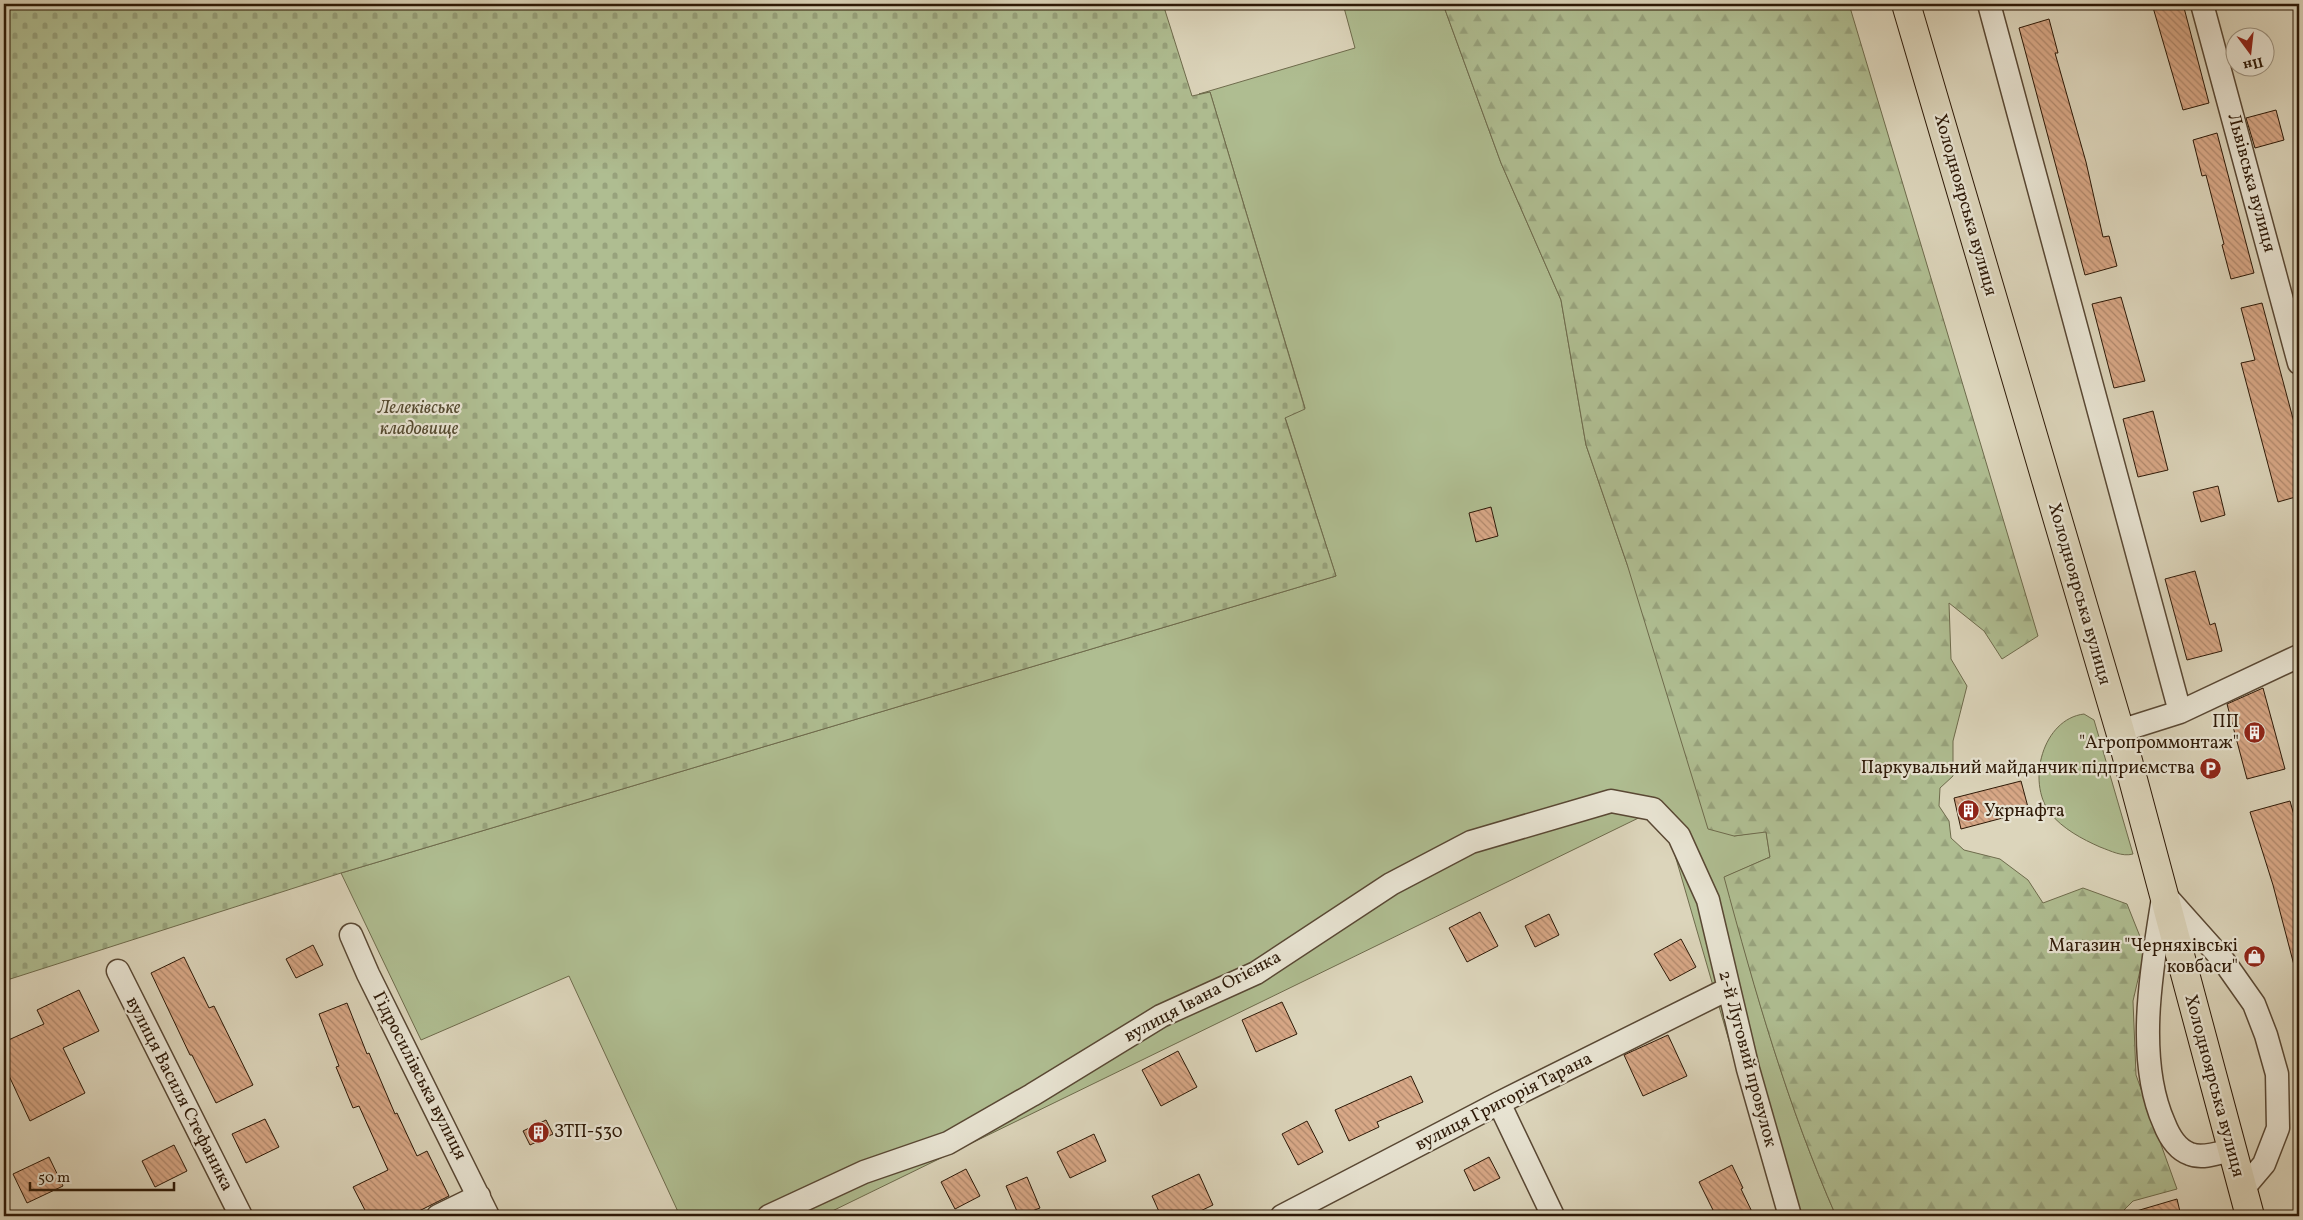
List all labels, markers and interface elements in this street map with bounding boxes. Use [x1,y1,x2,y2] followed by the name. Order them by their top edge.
[2226,28,2276,78] north arrow
[2241,51,2265,75] text: Пн
[1927,111,2003,299] street label: Холодноярська вулиця
[2220,111,2282,255] street label: Львівська вулиця
[377,396,461,442] park label: Лелеківське кладовище
[2041,500,2117,688] street label: Холодноярська вулиця
[2079,710,2239,756] place label: ПП "Агропроммонтаж"
[2243,720,2267,744] building icon: ПП "Агропроммонтаж"
[1861,756,2195,781] place label: Паркувальний майданчик підприємства
[2199,756,2223,780] parking icon: Паркувальний майданчик підприємства
[1956,799,1980,823] building icon: Укрнафта
[1984,799,2065,824] place label: Укрнафта
[2048,934,2238,980] place label: Магазин "Черняхівські ковбаси"
[2242,944,2266,968] shop icon: Магазин "Черняхівські ковбаси"
[1120,945,1286,1049] street label: вулиця Івана Огієнка
[1711,968,1783,1151] street label: 2-й Луговий провулок
[366,987,472,1165] street label: Гідросилівська вулиця
[119,992,239,1196] street label: вулиця Василя Стефаника
[2178,992,2250,1180] street label: Холодноярська вулиця
[1411,1046,1597,1158] street label: вулиця Григорія Тарана
[526,1120,550,1144] building icon: ЗТП-530
[554,1120,623,1145] place label: ЗТП-530
[30,1160,174,1192] scale bar
[38,1168,70,1189] text: 50 m

